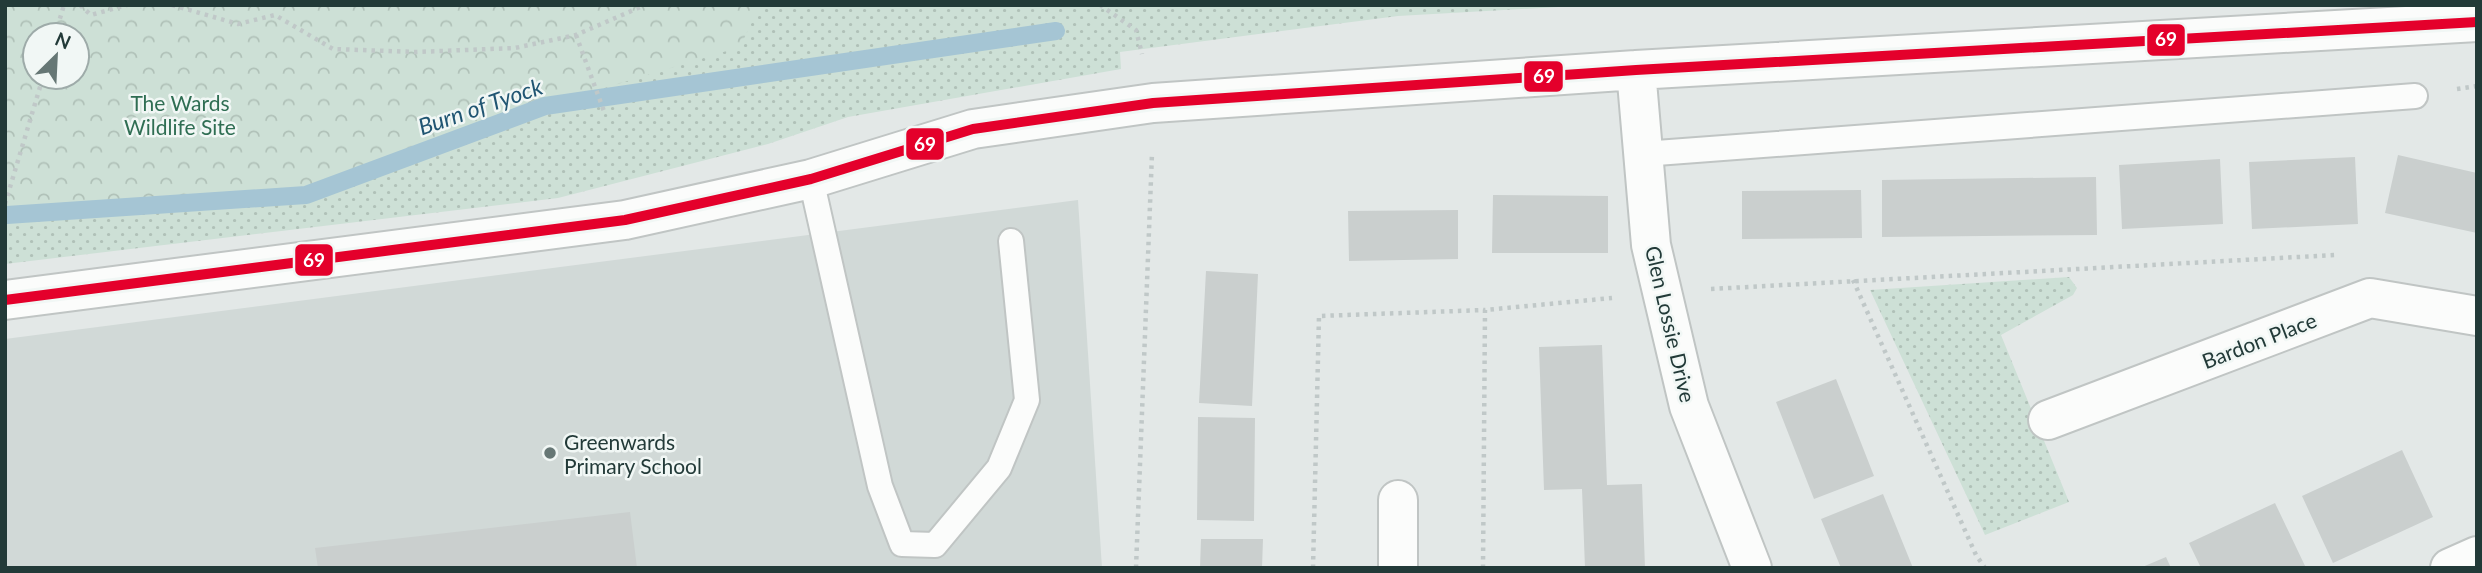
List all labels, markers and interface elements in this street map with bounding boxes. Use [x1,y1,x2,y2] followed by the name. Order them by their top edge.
[21,21,91,91] north arrow
[2146,23,2186,57] line badge: 69
[52,27,74,53] text: N
[2155,27,2177,50] text: 69
[1523,60,1564,93] line badge: 69
[1533,64,1555,87] text: 69
[414,71,547,140] water label: Burn of Tyock
[124,90,236,139] park label: The Wards Wildlife Site
[905,127,945,161] line badge: 69
[914,132,936,155] text: 69
[294,243,334,277] line badge: 69
[1641,243,1701,405] street label: Glen Lossie Drive
[303,248,325,271] text: 69
[2198,307,2320,373] street label: Bardon Place
[564,429,702,478] place label: Greenwards Primary School
[542,445,558,461] marker: Greenwards Primary School

